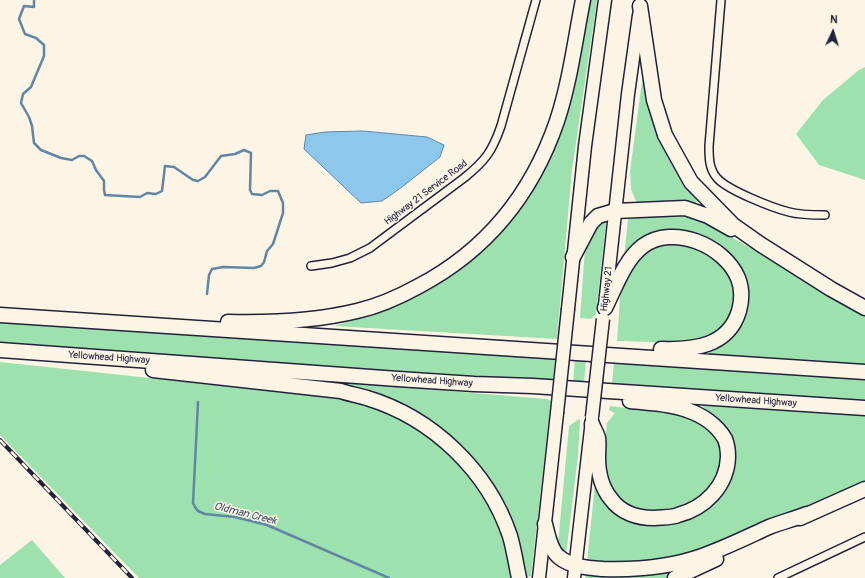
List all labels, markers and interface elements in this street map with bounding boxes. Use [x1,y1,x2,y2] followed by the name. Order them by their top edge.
[813,12,853,52] north arrow
[830,13,838,26] text: N
[382,158,470,228] street label: Highway 21 Service Road
[599,266,615,312] street label: Highway 21
[68,349,150,367] street label: Yellowhead Highway
[391,372,473,390] street label: Yellowhead Highway
[715,392,797,410] street label: Yellowhead Highway
[212,500,278,528] water label: Oldman Creek

